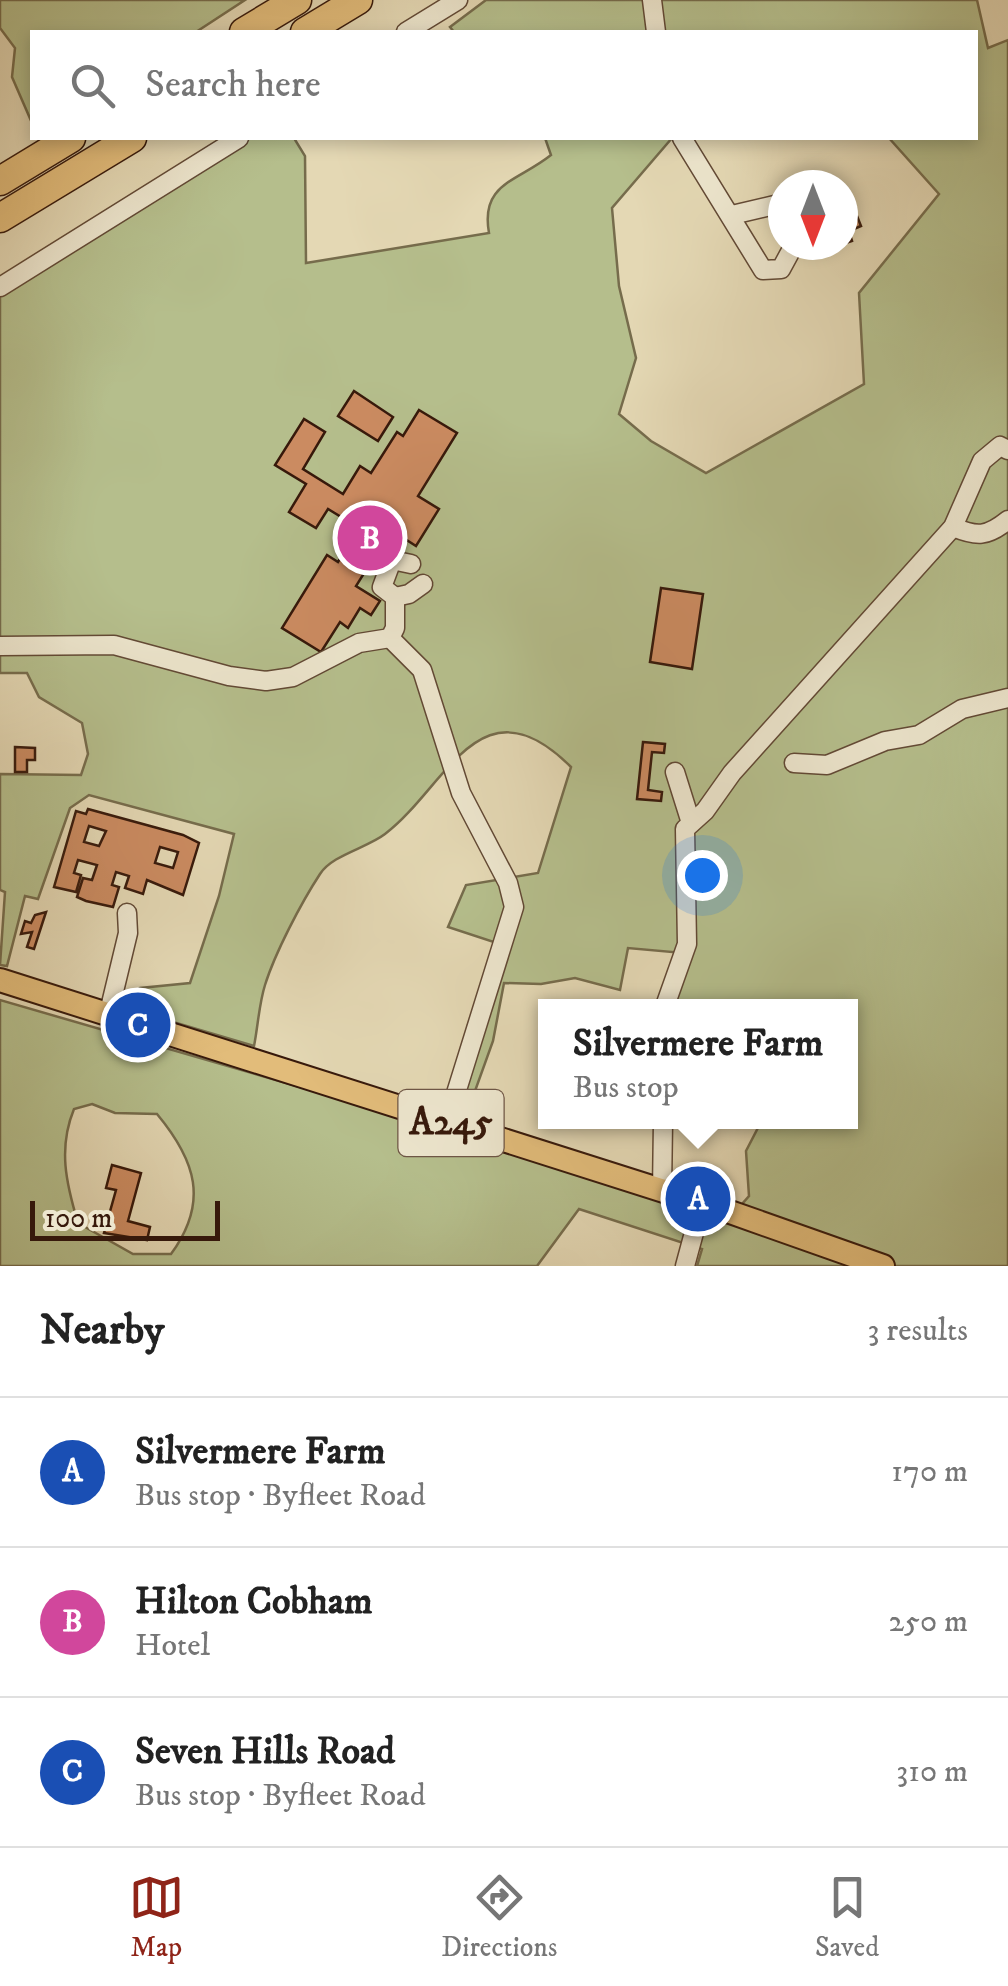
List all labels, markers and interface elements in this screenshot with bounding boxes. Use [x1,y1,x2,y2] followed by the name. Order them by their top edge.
[30,30,978,140] search box
[65,58,120,113] icon: search
[145,61,321,109] text: Search here
[768,170,858,260] north arrow
[338,500,402,576] pin: B
[677,850,728,901] your location
[106,988,170,1062] pin: C
[538,999,858,1129] popup
[573,1020,823,1068] text: Silvermere Farm
[573,1068,679,1108] text: Bus stop
[398,1090,504,1156] road number: A245
[666,1162,730,1236] pin: A
[30,1196,220,1240] scale bar
[45,1201,112,1236] text: 100 m
[40,1305,164,1357] text: Nearby
[867,1311,968,1351] text: 3 results
[135,1428,386,1476] text: Silvermere Farm
[62,1452,83,1492] text: A
[891,1452,968,1492] text: 170 m
[135,1476,426,1516] text: Bus stop · Byfleet Road
[135,1578,373,1626] text: Hilton Cobham
[62,1602,83,1642] text: B
[888,1602,968,1642] text: 250 m
[135,1626,210,1666] text: Hotel
[135,1728,395,1776] text: Seven Hills Road
[62,1752,83,1792] text: C
[896,1752,968,1792] text: 310 m
[135,1776,426,1816] text: Bus stop · Byfleet Road
[129,1870,184,1965] tab: Map
[441,1870,557,1965] tab: Directions
[815,1870,879,1965] tab: Saved

